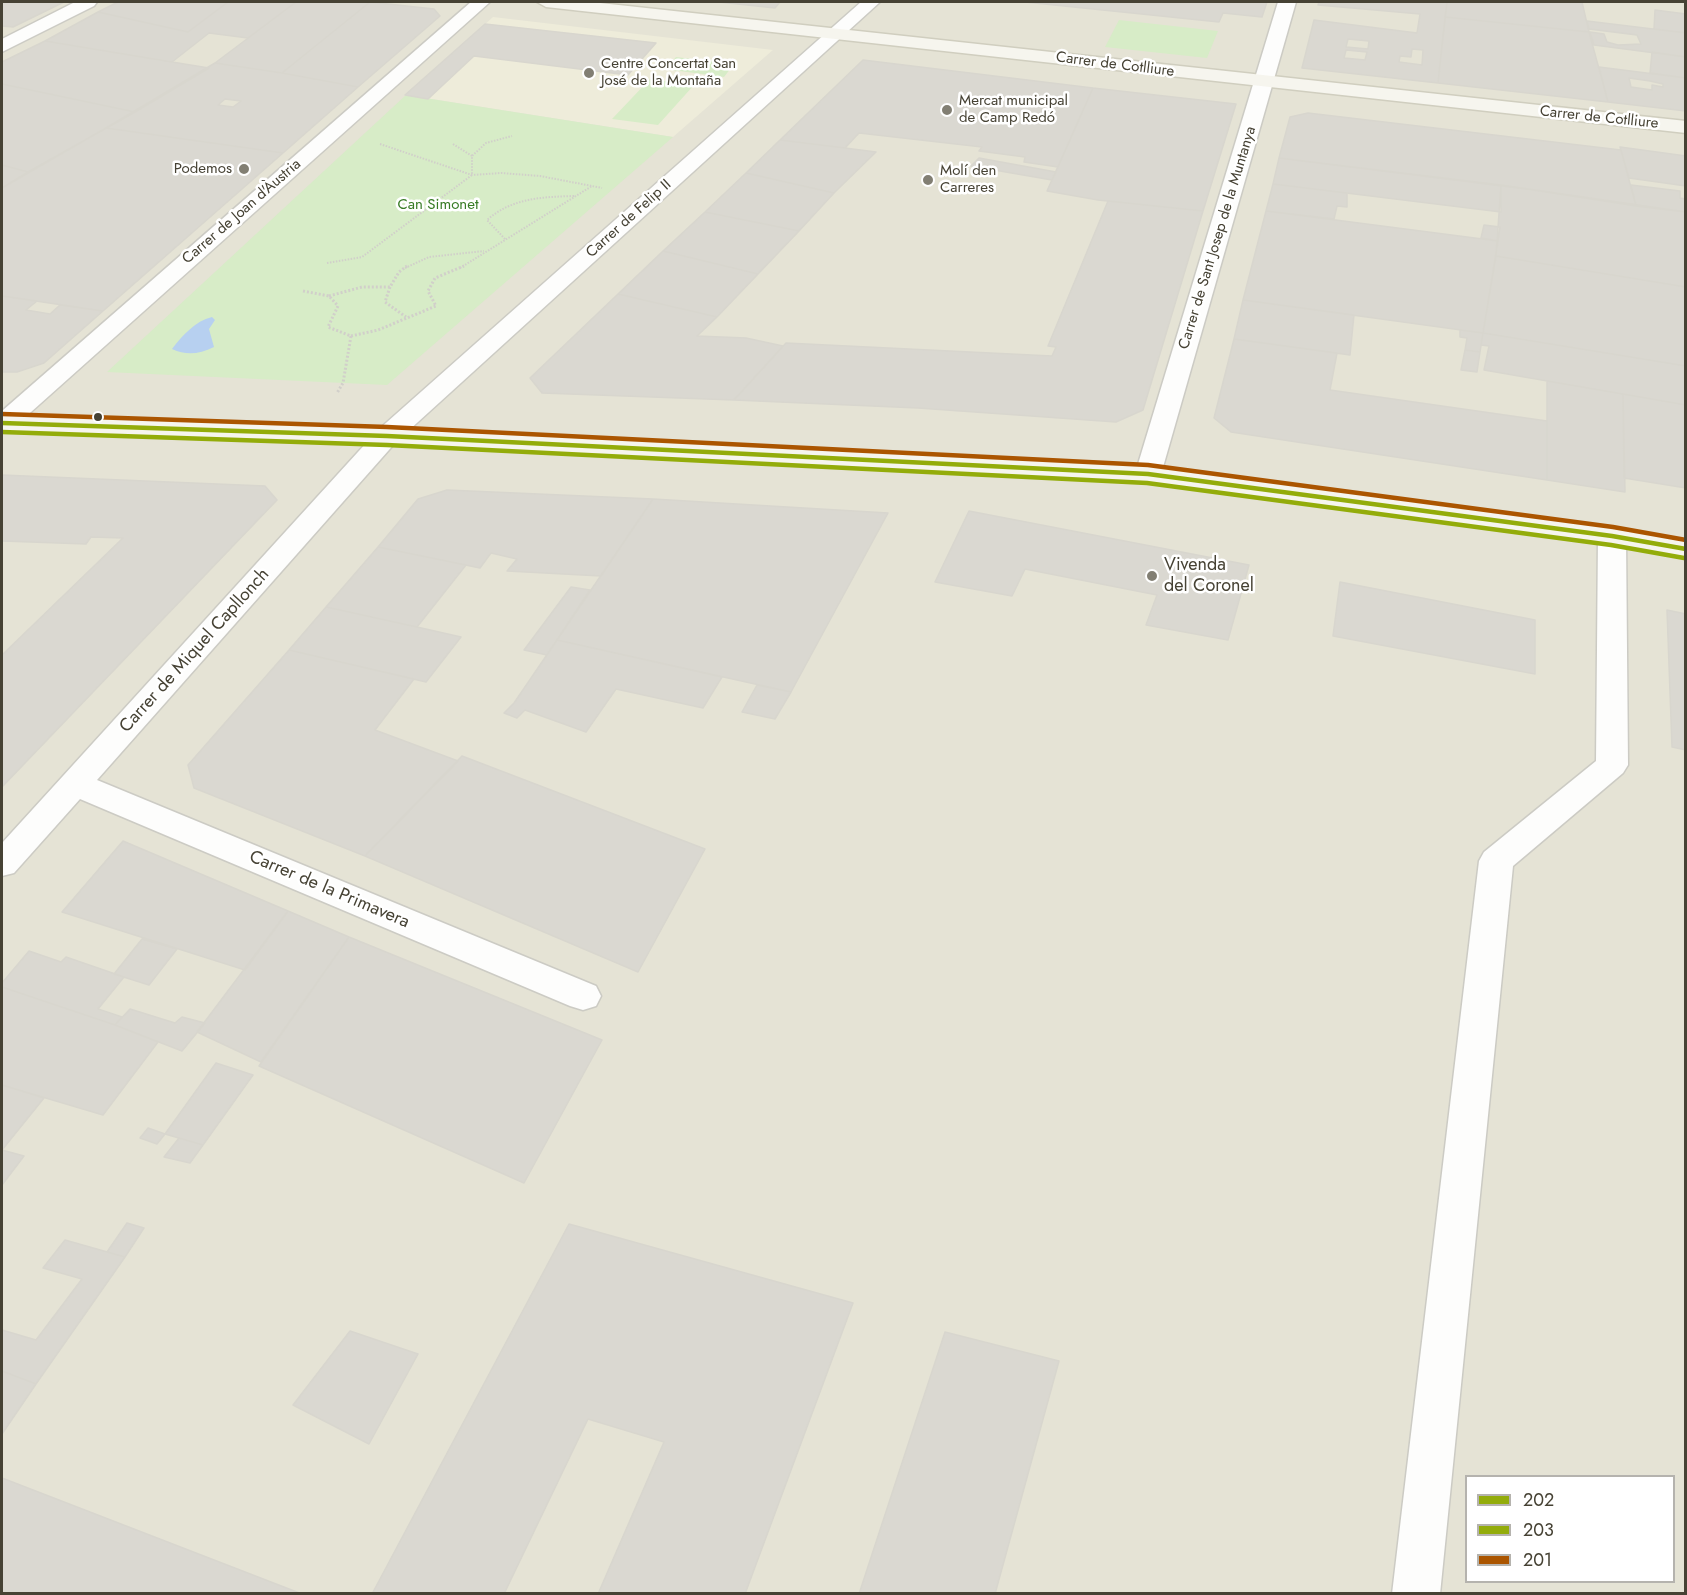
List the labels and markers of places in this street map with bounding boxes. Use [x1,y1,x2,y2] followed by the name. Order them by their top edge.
[601,55,736,90] place label: Centre Concertat San José de la Montaña
[582,66,596,80] marker: Centre Concertat San José de la Montaña
[959,92,1068,127] place label: Mercat municipal de Camp Redó
[940,103,954,117] marker: Mercat municipal de Camp Redó
[174,160,232,178] place label: Podemos
[237,162,251,176] marker: Podemos
[940,162,996,197] place label: Molí den Carreres
[921,173,935,187] marker: Molí den Carreres
[92,411,104,423] unlabelled marker
[1164,555,1254,598] place label: Vivenda del Coronel
[1145,569,1159,583] marker: Vivenda del Coronel

